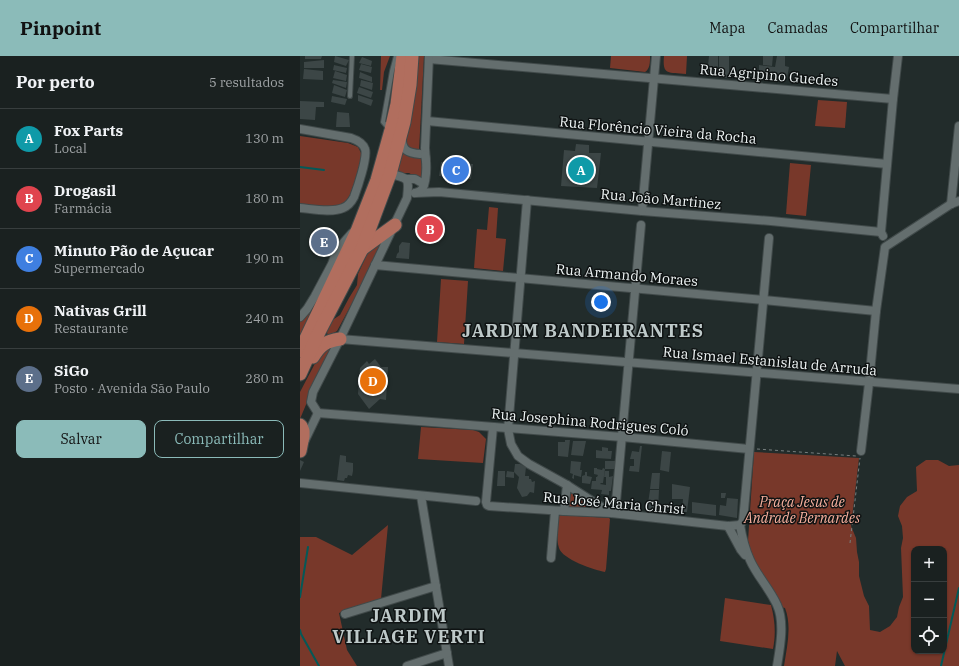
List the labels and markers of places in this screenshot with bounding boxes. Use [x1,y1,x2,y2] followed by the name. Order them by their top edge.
[443,155,469,185] pin: C
[568,155,594,185] pin: A
[417,214,443,244] pin: B
[311,227,337,257] pin: E
[360,366,386,396] pin: D

